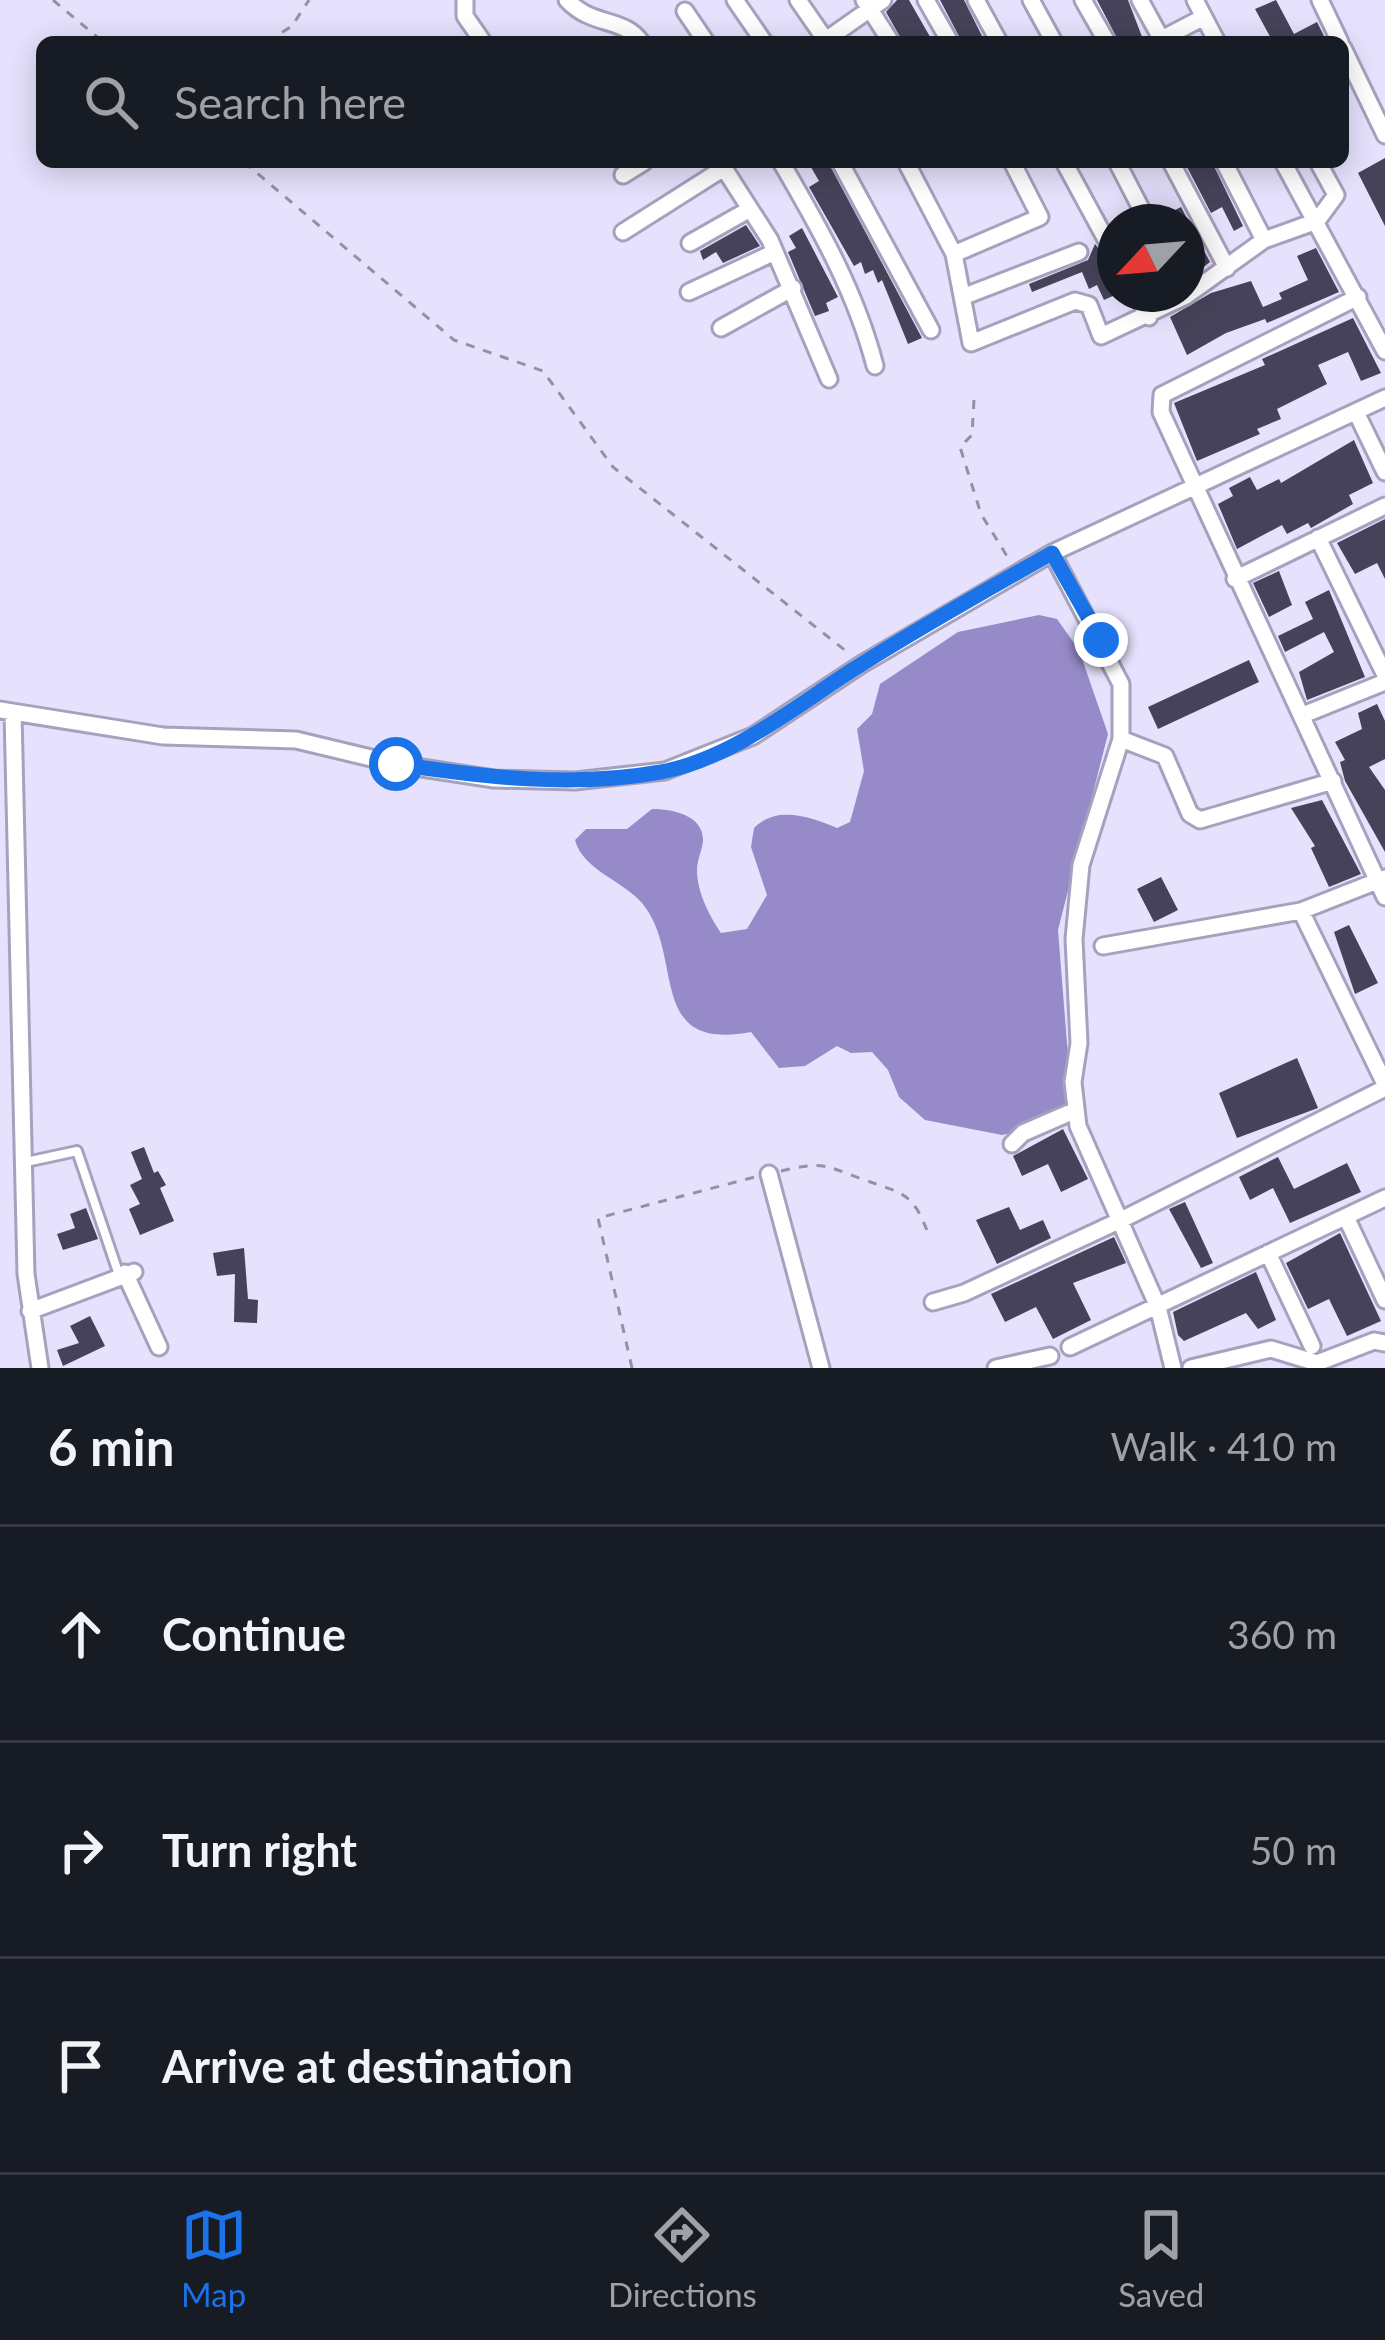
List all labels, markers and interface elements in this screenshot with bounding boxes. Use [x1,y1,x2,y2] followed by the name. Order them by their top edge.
[36,36,1349,168] search box
[78,69,144,135] icon: search
[174,75,406,129] text: Search here
[1097,204,1205,312] north arrow
[1074,613,1128,667] route end
[369,737,423,791] route start
[48,1416,174,1477] text: 6 min
[1110,1423,1337,1469] text: Walk · 410 m
[48,1601,114,1667] icon: ahead
[162,1607,346,1661] text: Continue
[1227,1611,1337,1657] text: 360 m
[48,1817,114,1883] icon: right
[162,1823,357,1877] text: Turn right
[1250,1827,1337,1873] text: 50 m
[48,2033,114,2099] icon: arrive
[162,2039,573,2093] text: Arrive at destination
[181,2202,247,2314] tab: Map
[608,2202,757,2314] tab: Directions
[1118,2202,1204,2314] tab: Saved

